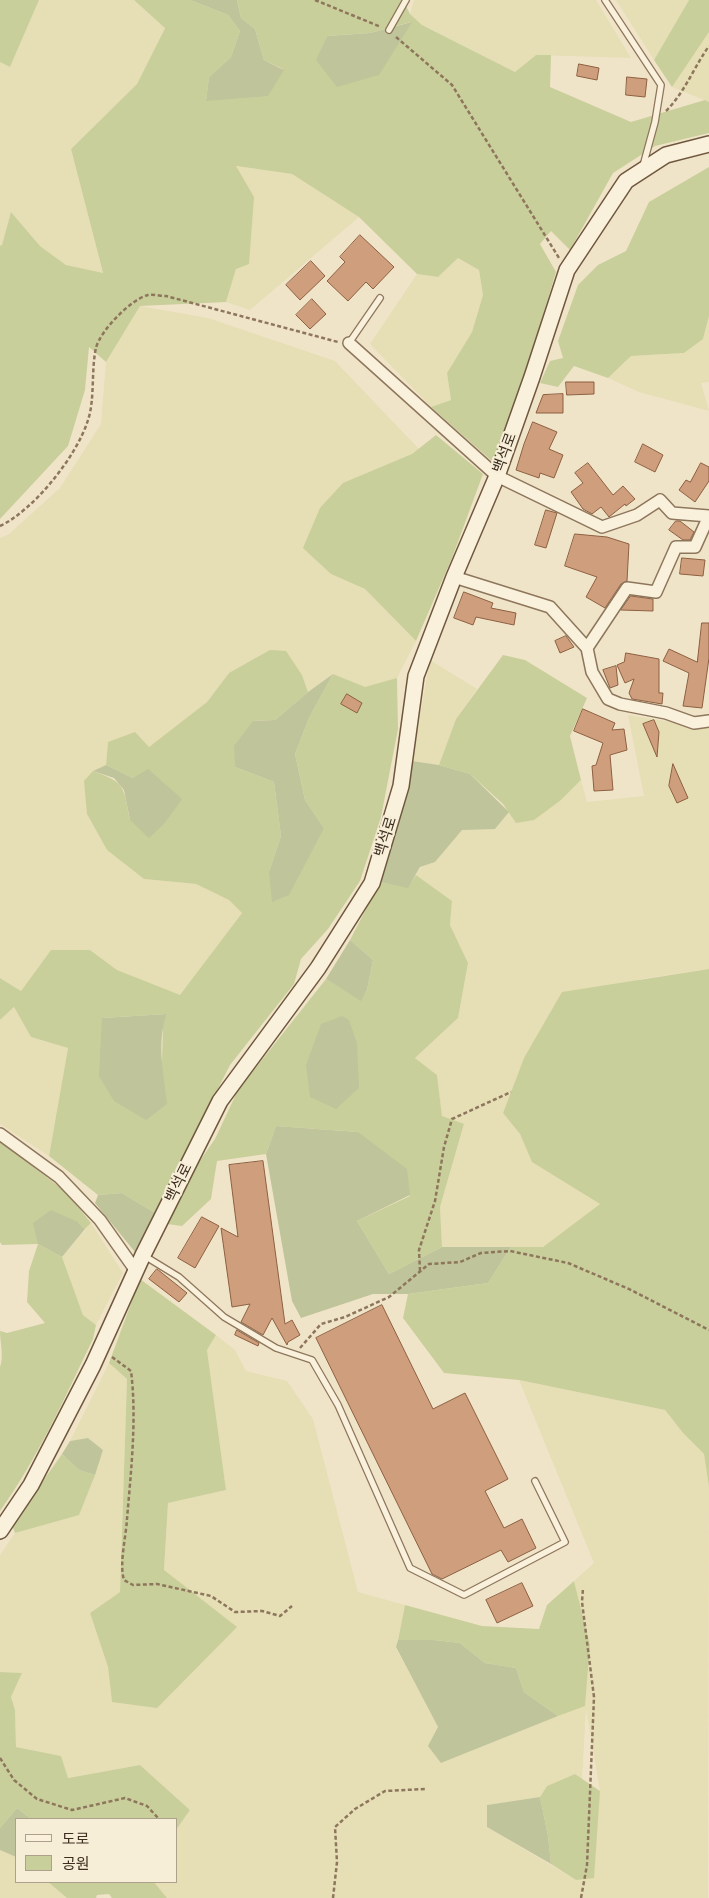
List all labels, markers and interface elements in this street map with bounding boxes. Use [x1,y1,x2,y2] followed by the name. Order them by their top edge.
[489,430,521,476] street label: 백석로
[371,815,401,859] street label: 백석로
[162,1160,196,1206] street label: 백석로
[15,1818,178,1883] legend
[62,1829,90,1848] text: 도로
[62,1854,90,1873] text: 공원

